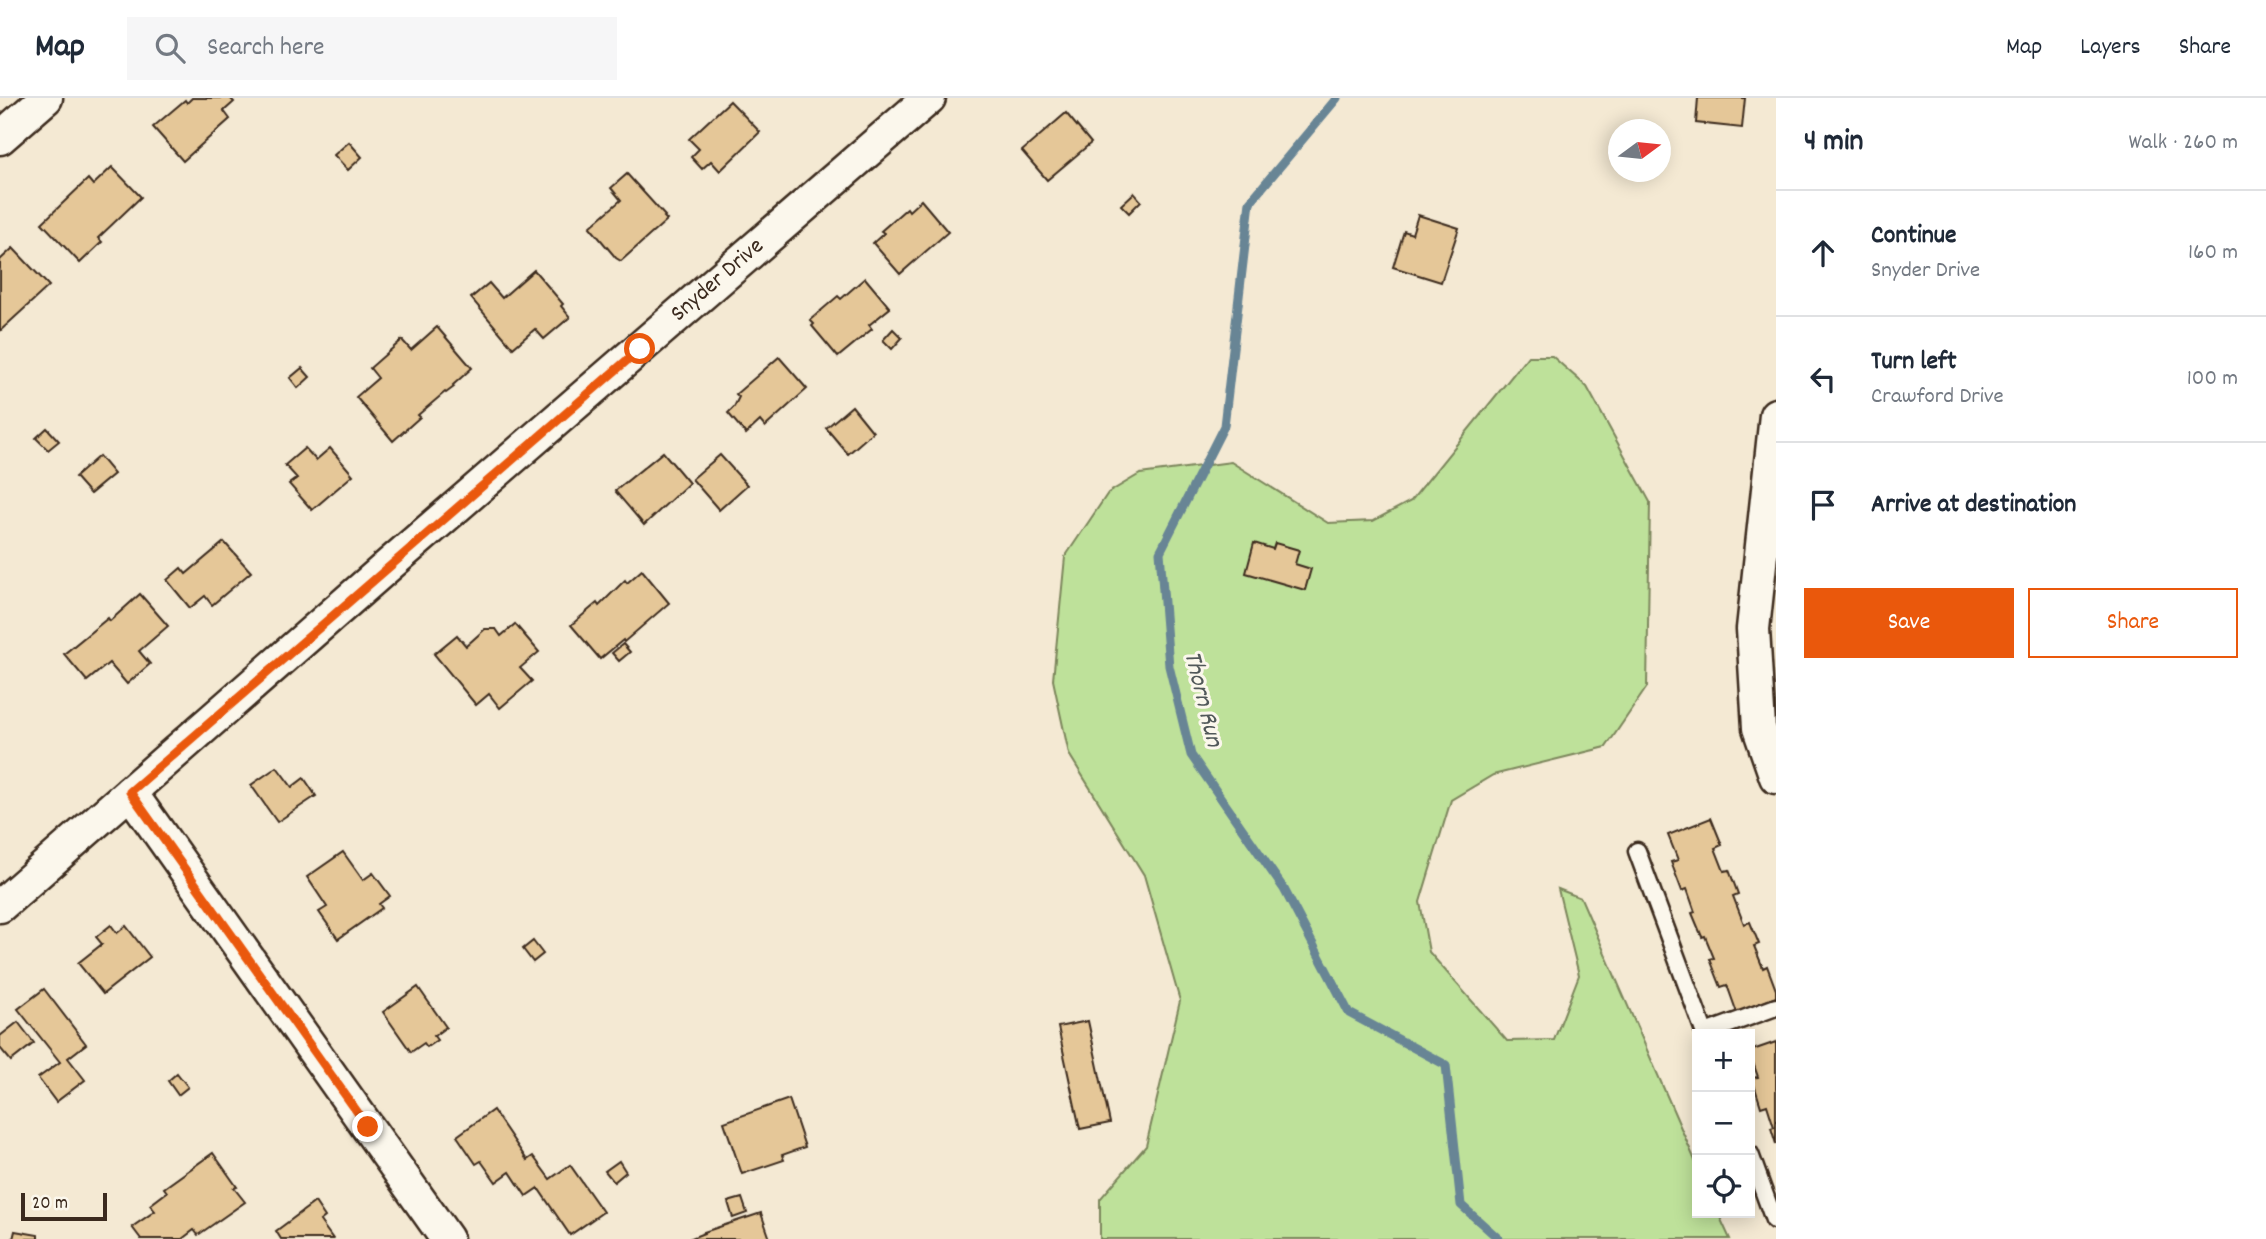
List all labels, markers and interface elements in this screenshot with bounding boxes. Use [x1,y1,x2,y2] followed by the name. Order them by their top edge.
[127,17,617,80] search box
[35,25,85,72] text: Map
[151,29,189,67] icon: search
[207,30,325,67] text: Search here
[2006,31,2042,65] text: Map
[2080,31,2141,65] text: Layers
[2179,31,2231,65] text: Share
[1608,119,1671,182] north arrow
[1804,122,1863,165] text: 4 min
[2128,127,2238,160] text: Walk · 260 m
[1871,218,1956,255] text: Continue
[664,231,772,331] street label: Snyder Drive
[1804,234,1842,272] icon: ahead
[2188,237,2238,270] text: 160 m
[1871,255,1980,288] text: Snyder Drive
[624,333,655,364] route start
[1871,344,1957,381] text: Turn left
[1804,360,1842,398] icon: left
[2187,363,2238,396] text: 100 m
[1871,381,2004,414] text: Crawford Drive
[1804,486,1842,524] icon: arrive
[1871,487,2076,524] text: Arrive at destination
[1804,588,2014,658] button: Save
[2028,588,2238,658] button: Share
[1172,647,1232,752] water label: Thorn Run
[1692,1029,1755,1218] map controls
[1692,1029,1755,1092] button: +
[1692,1092,1755,1155] button: −
[352,1111,383,1142] route end
[1692,1155,1755,1218] button: locate
[21,1190,107,1222] scale bar
[32,1191,68,1218] text: 20 m

